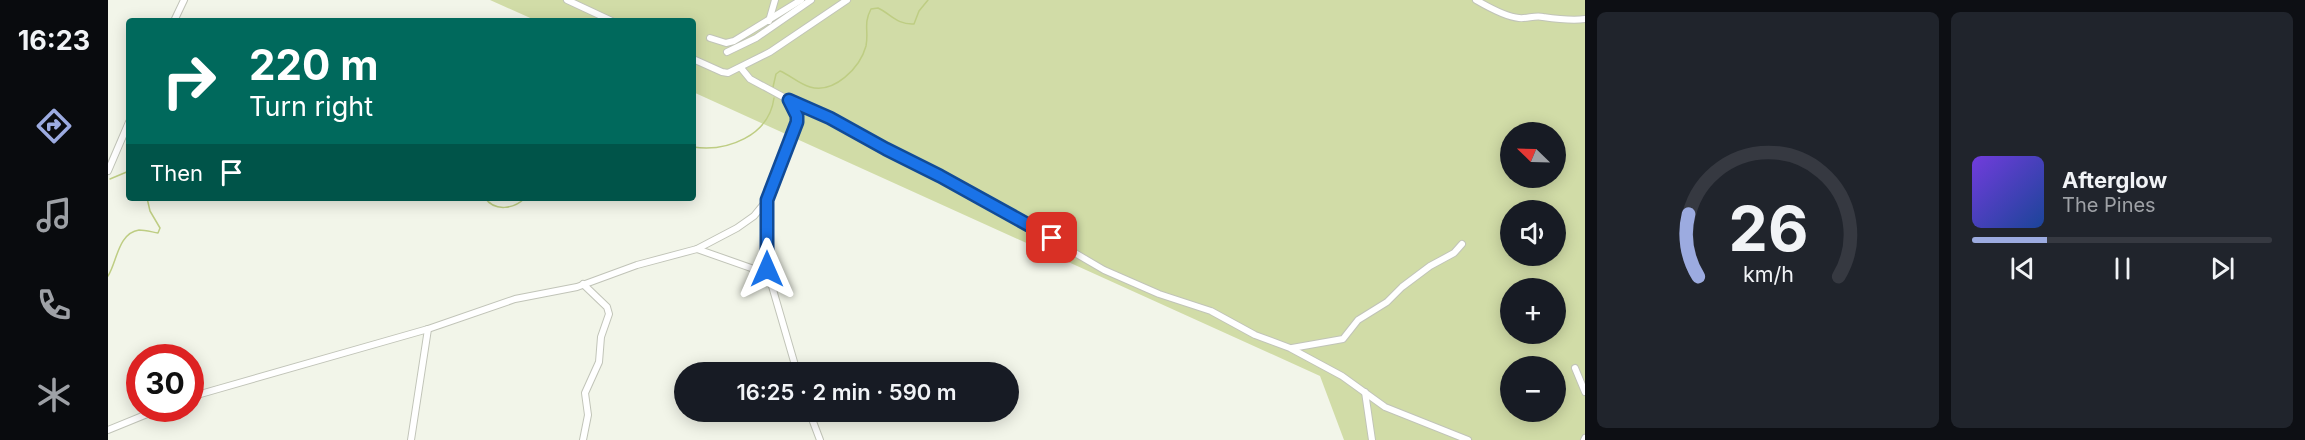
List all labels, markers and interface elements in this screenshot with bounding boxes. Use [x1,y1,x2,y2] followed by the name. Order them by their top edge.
[18,24,90,57] text: 16:23
[249,39,379,90] text: 220 m
[150,42,228,120] icon: right
[249,90,373,123] text: Turn right
[33,105,75,147] icon: directions
[1500,122,1566,188] north arrow
[1500,122,1566,422] map controls
[215,156,248,189] icon: arrive
[150,160,203,186] text: Then
[2062,167,2167,193] text: Afterglow
[1728,191,1808,266] text: 26
[2062,193,2156,217] text: The Pines
[33,194,75,236] icon: music
[1500,200,1566,266] button: sound
[1026,212,1077,263] pin
[1035,221,1068,254] icon: arrive
[735,237,799,301] position arrow
[2006,252,2039,285] icon: previous
[2106,252,2139,285] icon: pause
[2206,252,2239,285] icon: next
[1743,261,1793,287] text: km/h
[1500,278,1566,344] button: +
[33,284,75,326] icon: phone
[126,344,204,422] speed limit sign: 30
[1500,356,1566,422] button: −
[33,374,75,416] icon: climate
[736,379,957,405] text: 16:25 · 2 min · 590 m

